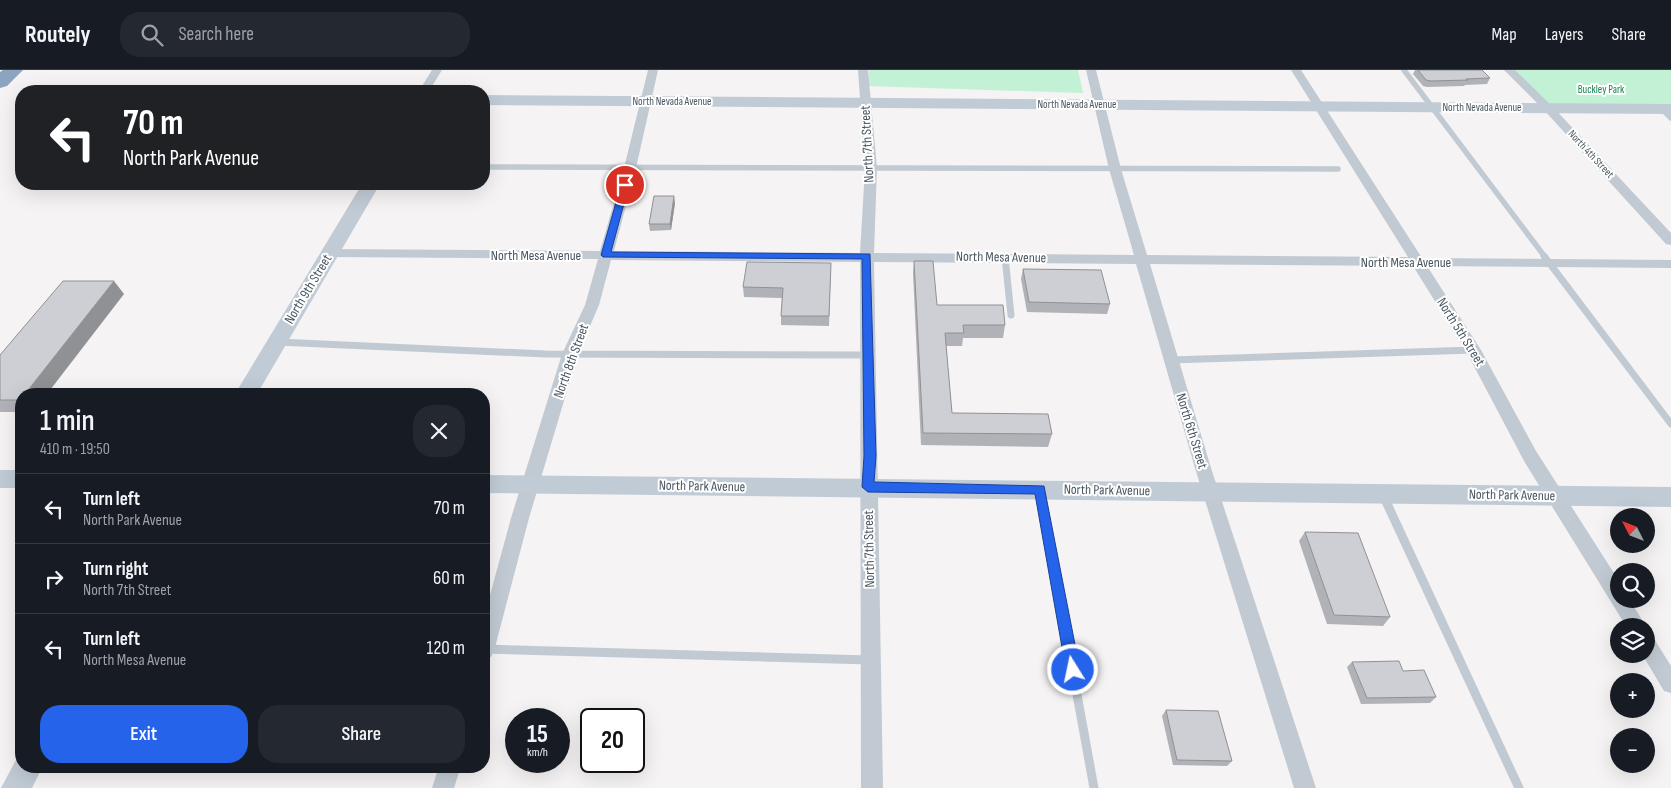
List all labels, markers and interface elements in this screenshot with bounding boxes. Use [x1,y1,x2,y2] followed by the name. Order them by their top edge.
[120,12,470,57] search box
[25,20,90,49] text: Routely
[138,21,166,49] icon: search
[178,23,254,46] text: Search here
[1492,24,1517,45] text: Map
[1545,24,1584,45] text: Layers
[1612,24,1646,45] text: Share
[1578,83,1625,96] park label: Buckley Park
[632,95,712,108] street label: North Nevada Avenue
[1037,98,1117,111] street label: North Nevada Avenue
[1442,101,1522,114] street label: North Nevada Avenue
[123,102,183,145] text: 70 m
[40,105,105,170] icon: left
[856,105,878,183] street label: North 7th Street
[1565,127,1617,181] street label: North 4th Street
[123,145,259,172] text: North Park Avenue
[604,164,646,206] pin
[611,171,639,199] icon: arrive
[491,247,581,264] street label: North Mesa Avenue
[956,248,1046,266] street label: North Mesa Avenue
[281,251,335,327] street label: North 9th Street
[1361,254,1451,271] street label: North Mesa Avenue
[1433,295,1489,369] street label: North 5th Street
[550,322,592,400] street label: North 8th Street
[1172,391,1212,471] street label: North 6th Street
[40,403,95,439] text: 1 min
[413,405,465,457] button: close
[40,440,110,459] text: 410 m · 19:50
[659,477,745,495] street label: North Park Avenue
[1064,481,1150,499] street label: North Park Avenue
[1469,486,1555,504] street label: North Park Avenue
[83,488,140,511] text: Turn left
[40,495,68,523] icon: left
[434,497,465,520] text: 70 m
[1610,508,1655,552] north arrow
[1610,508,1655,773] map controls
[860,510,878,588] street label: North 7th Street
[83,511,182,530] text: North Park Avenue
[83,558,148,581] text: Turn right
[1610,563,1655,608] button: search
[40,565,68,593] icon: right
[433,567,465,590] text: 60 m
[83,581,171,600] text: North 7th Street
[1610,618,1655,663] button: layers
[83,628,140,651] text: Turn left
[40,635,68,663] icon: left
[427,637,465,660] text: 120 m
[1046,643,1098,695] position arrow
[83,651,186,670] text: North Mesa Avenue
[1610,673,1655,718] button: +
[40,705,248,763] button: Exit
[258,705,465,763] button: Share
[580,708,645,773] speed limit sign: 20
[527,719,548,750] text: 15
[1610,728,1655,773] button: −
[527,745,548,760] text: km/h

